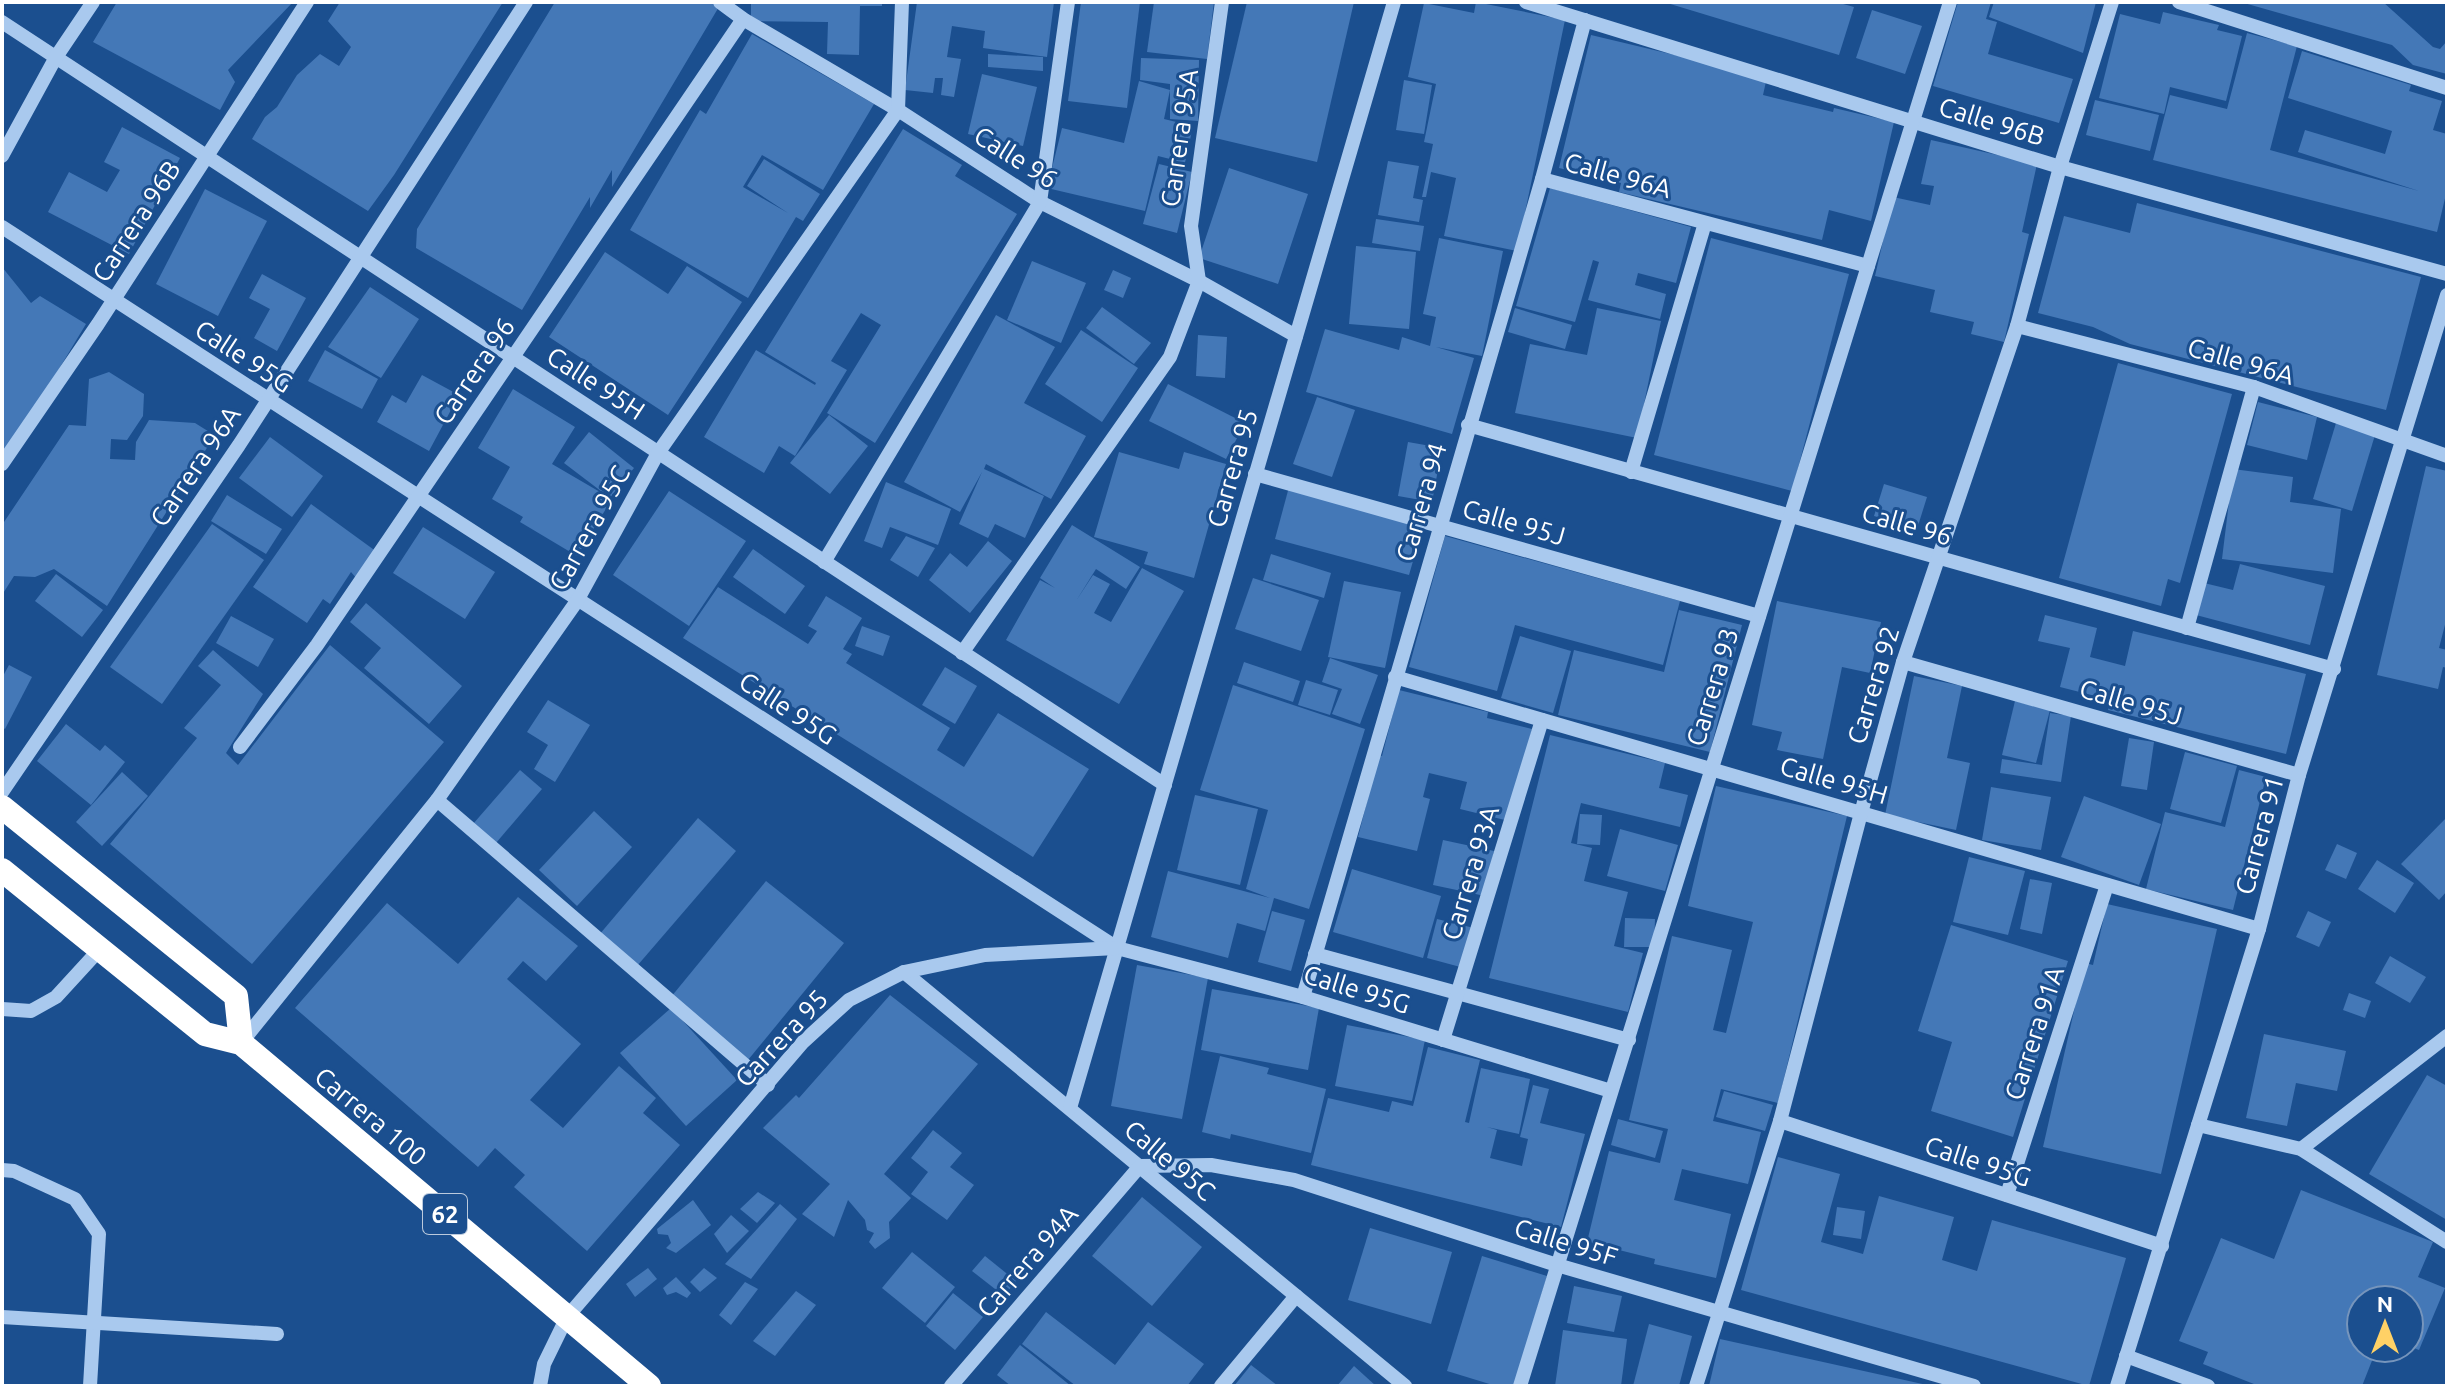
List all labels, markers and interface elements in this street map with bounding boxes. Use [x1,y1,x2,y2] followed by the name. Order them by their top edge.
[1155,67,1203,209] street label: Carrera 95A
[1936,91,2048,151] street label: Calle 96B
[969,120,1063,194] street label: Calle 96
[1561,147,1675,203] street label: Calle 96A
[86,155,186,287] street label: Carrera 96B
[428,312,520,430] street label: Carrera 96
[190,314,298,398] street label: Calle 95G
[2184,332,2298,390] street label: Calle 96A
[542,341,650,425] street label: Calle 95H
[144,400,246,532] street label: Carrera 96A
[1201,405,1263,531] street label: Carrera 95
[1390,439,1452,565] street label: Carrera 94
[543,461,635,595] street label: Carrera 95C
[1459,494,1569,550] street label: Calle 95J
[1858,497,1956,551] street label: Calle 96
[1841,623,1905,747] street label: Carrera 92
[1680,625,1744,749] street label: Carrera 93
[734,666,842,750] street label: Calle 95G
[2076,674,2186,730] street label: Calle 95J
[1777,751,1891,809] street label: Calle 95H
[2229,772,2289,898] street label: Carrera 91
[1436,802,1504,944] street label: Carrera 93A
[1300,959,1414,1019] street label: Calle 95G
[1999,962,2069,1103] street label: Carrera 91A
[729,984,833,1092] street label: Carrera 95
[309,1061,433,1171] street label: Carrera 100
[1119,1114,1221,1206] street label: Calle 95C
[1921,1130,2035,1192] street label: Calle 95G
[423,1194,467,1234] road number: 62
[971,1199,1084,1323] street label: Carrera 94A
[1511,1213,1621,1271] street label: Calle 95F
[2345,1284,2425,1364] north arrow
[2377,1291,2393,1316] text: N

